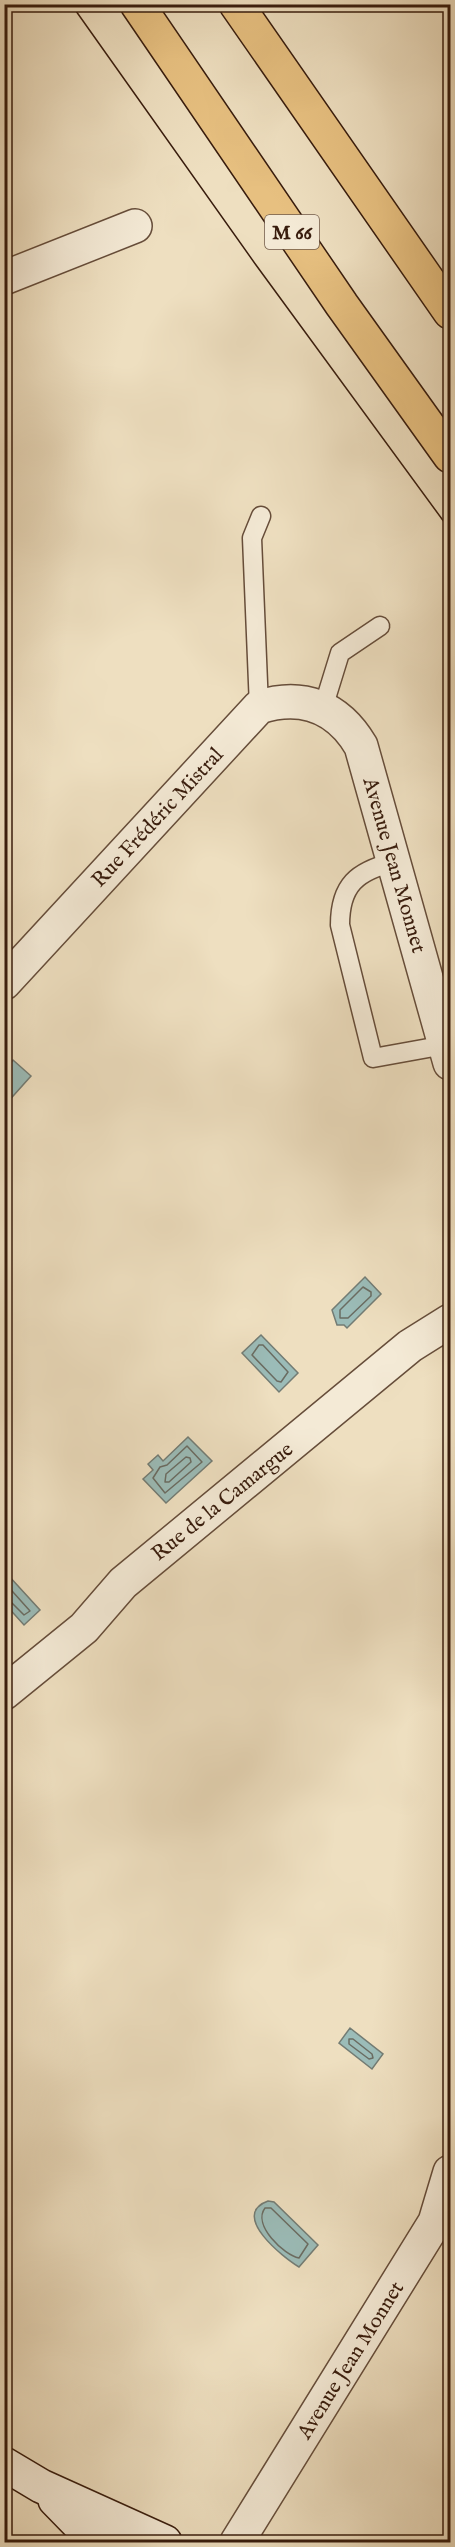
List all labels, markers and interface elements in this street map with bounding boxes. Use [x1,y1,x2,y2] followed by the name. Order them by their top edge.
[265,215,319,249] road number: M 66
[86,742,230,894] street label: Rue Frédéric Mistral
[355,774,432,956] street label: Avenue Jean Monnet
[147,1436,300,1568] street label: Rue de la Camargue
[291,2277,411,2446] street label: Avenue Jean Monnet

